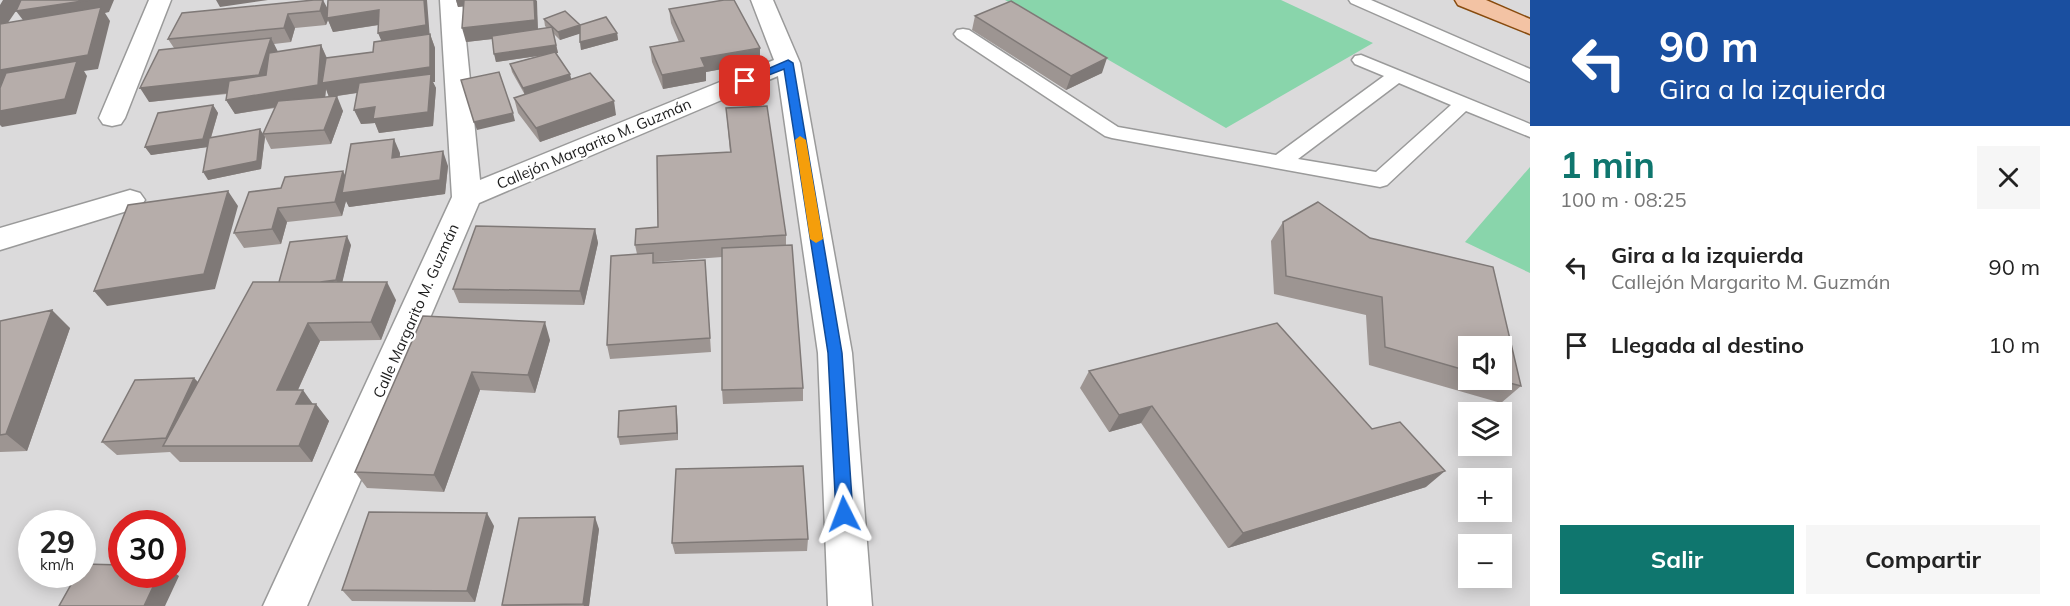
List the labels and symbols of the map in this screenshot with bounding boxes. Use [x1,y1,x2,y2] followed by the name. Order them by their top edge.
[719,55,770,106] pin
[494,94,694,193] street label: Callejón Margarito M. Guzmán
[368,221,463,401] street label: Calle Margarito M. Guzmán
[812,482,876,546] position arrow
[108,510,186,588] speed limit sign: 30

